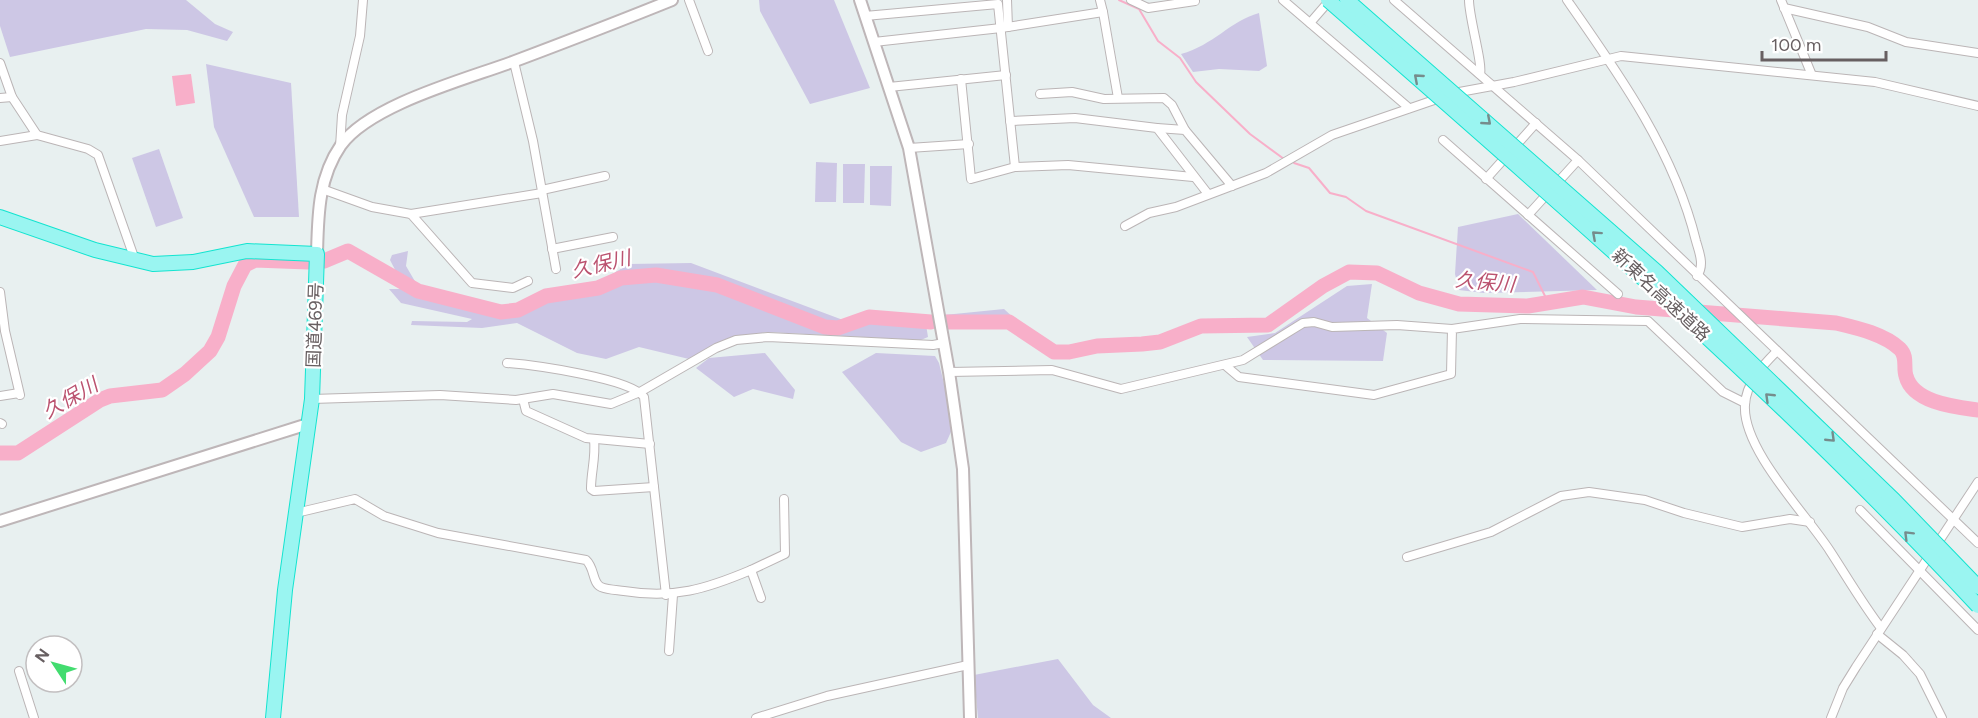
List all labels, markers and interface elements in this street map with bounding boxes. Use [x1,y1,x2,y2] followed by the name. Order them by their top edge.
[1762,24,1886,62] scale bar
[1771,34,1821,56] text: 100 m
[1414,75,1425,86] one-way arrow
[1480,114,1491,125] one-way arrow
[1593,231,1603,242] one-way arrow
[1607,244,1715,346] street label: 新東名高速道路
[569,245,635,282] water label: 久保川
[1454,267,1518,297] water label: 久保川
[303,282,327,368] street label: 国道469号
[38,372,104,423] water label: 久保川
[1766,394,1777,405] one-way arrow
[1824,431,1834,442] one-way arrow
[1904,531,1915,542] one-way arrow
[24,634,84,694] north arrow
[31,645,54,666] text: N

